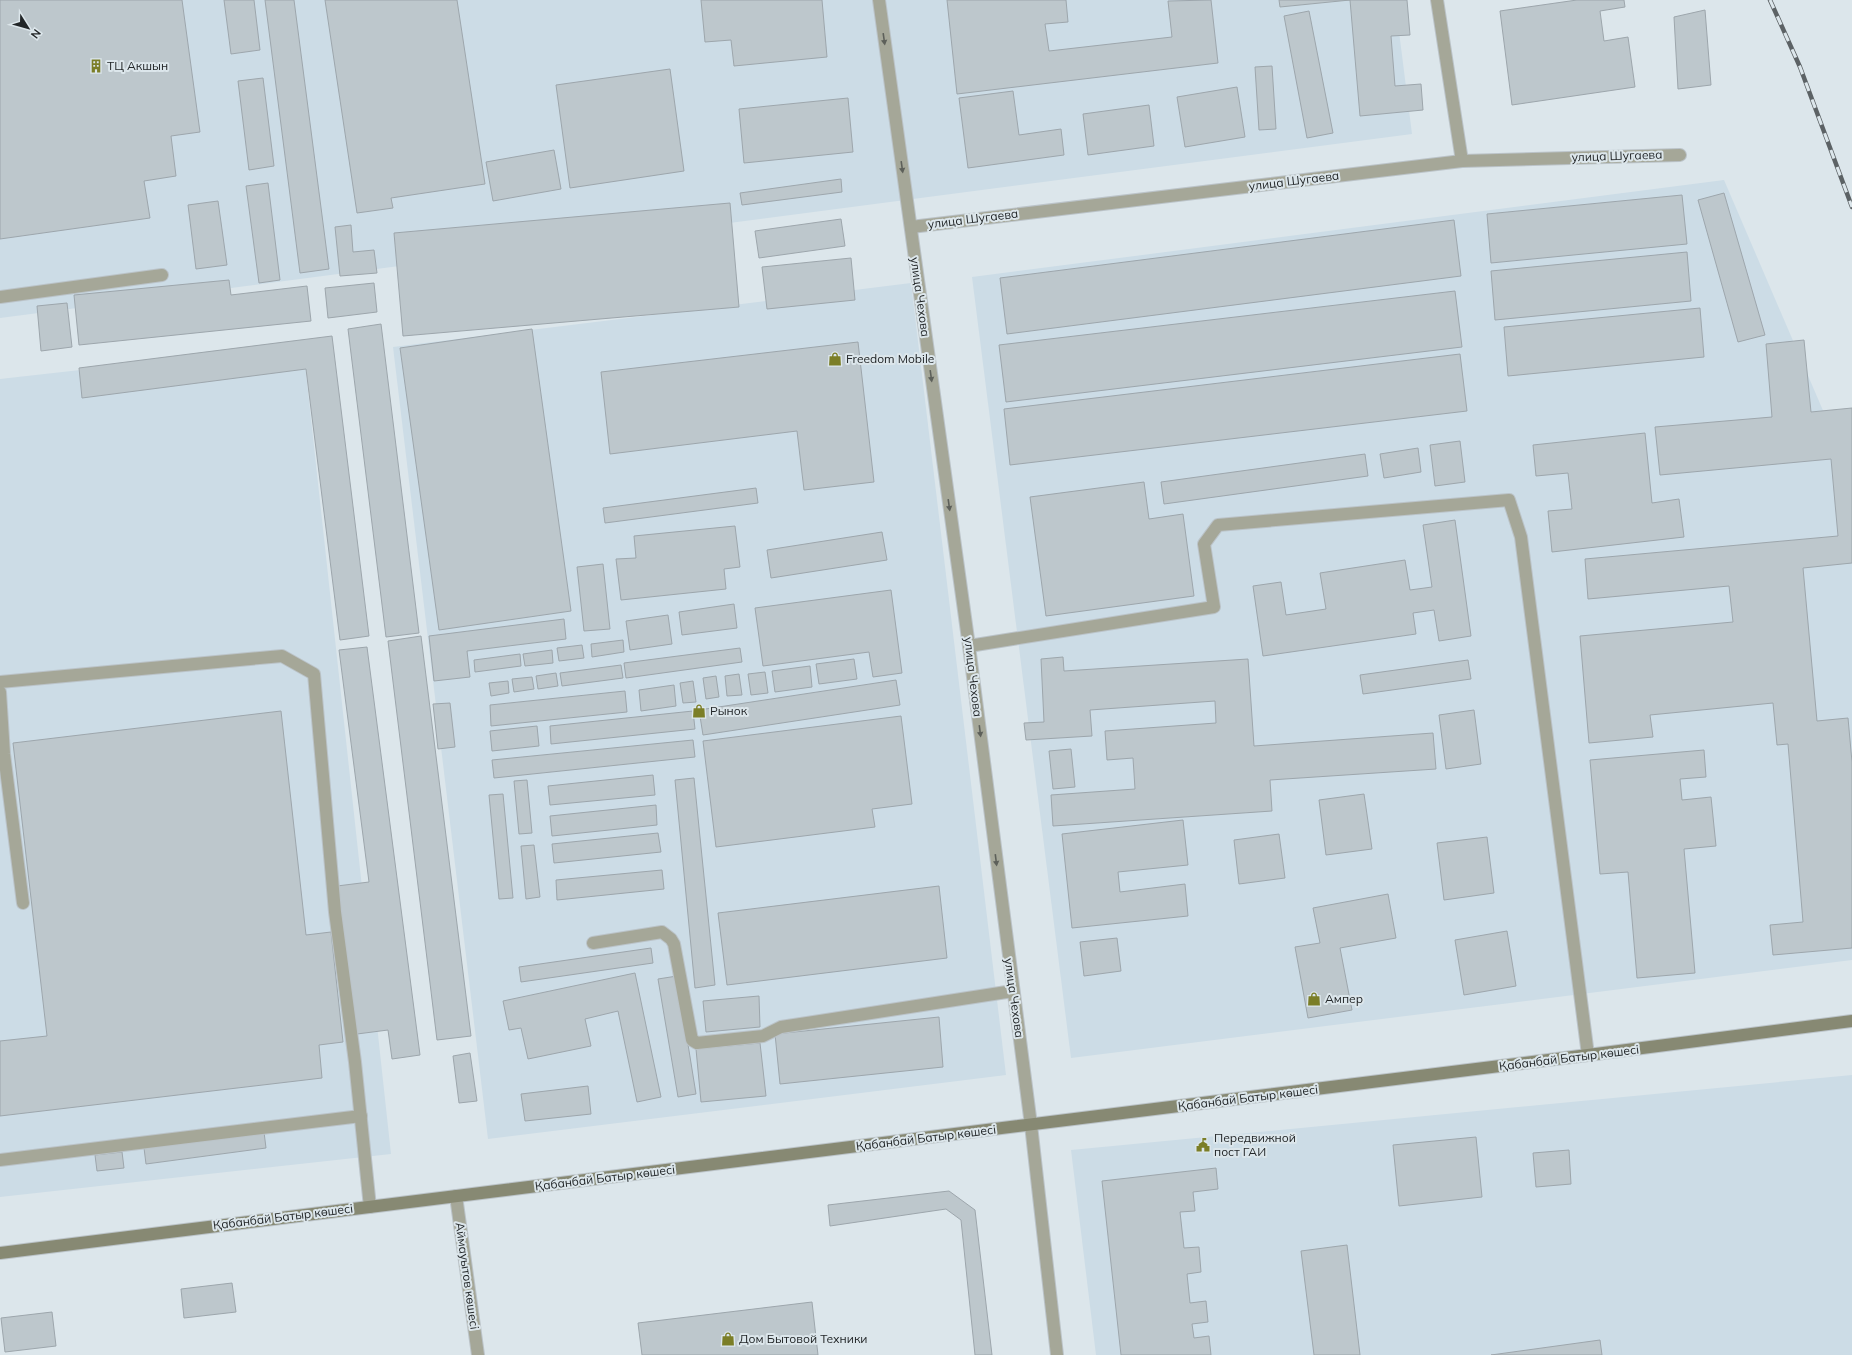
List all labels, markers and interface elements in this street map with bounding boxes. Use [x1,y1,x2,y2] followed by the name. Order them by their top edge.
[8,8,48,48] north arrow
[28,26,44,42] text: N
[881,33,887,45] one-way arrow
[88,58,104,74] building icon: ТЦ Акшын
[107,58,168,73] place label: ТЦ Акшын
[1571,146,1663,165] street label: улица Шугаева
[899,161,905,173] one-way arrow
[1248,168,1340,193] street label: улица Шугаева
[927,206,1019,231] street label: улица Шугаева
[907,256,934,338] street label: улица Чехова
[827,351,843,367] shop icon: Freedom Mobile
[846,351,934,366] place label: Freedom Mobile
[928,370,934,382] one-way arrow
[946,499,952,511] one-way arrow
[961,636,986,718] street label: улица Чехова
[691,703,707,719] shop icon: Рынок
[710,703,748,718] place label: Рынок
[976,725,983,737] one-way arrow
[993,854,999,866] one-way arrow
[1001,957,1028,1039] street label: улица Чехова
[1306,991,1322,1007] shop icon: Ампер
[1325,991,1363,1006] place label: Ампер
[1498,1041,1640,1074] street label: Қабанбай Батыр көшесі
[1177,1081,1319,1114] street label: Қабанбай Батыр көшесі
[855,1121,997,1154] street label: Қабанбай Батыр көшесі
[1214,1130,1296,1159] place label: Передвижной пост ГАИ
[1195,1137,1211,1153] public building icon: Передвижной пост ГАИ
[534,1161,676,1194] street label: Қабанбай Батыр көшесі
[212,1200,354,1233] street label: Қабанбай Батыр көшесі
[453,1221,482,1330] street label: Аймауытов көшесі
[720,1331,736,1347] shop icon: Дом Бытовой Техники
[739,1331,868,1346] place label: Дом Бытовой Техники

